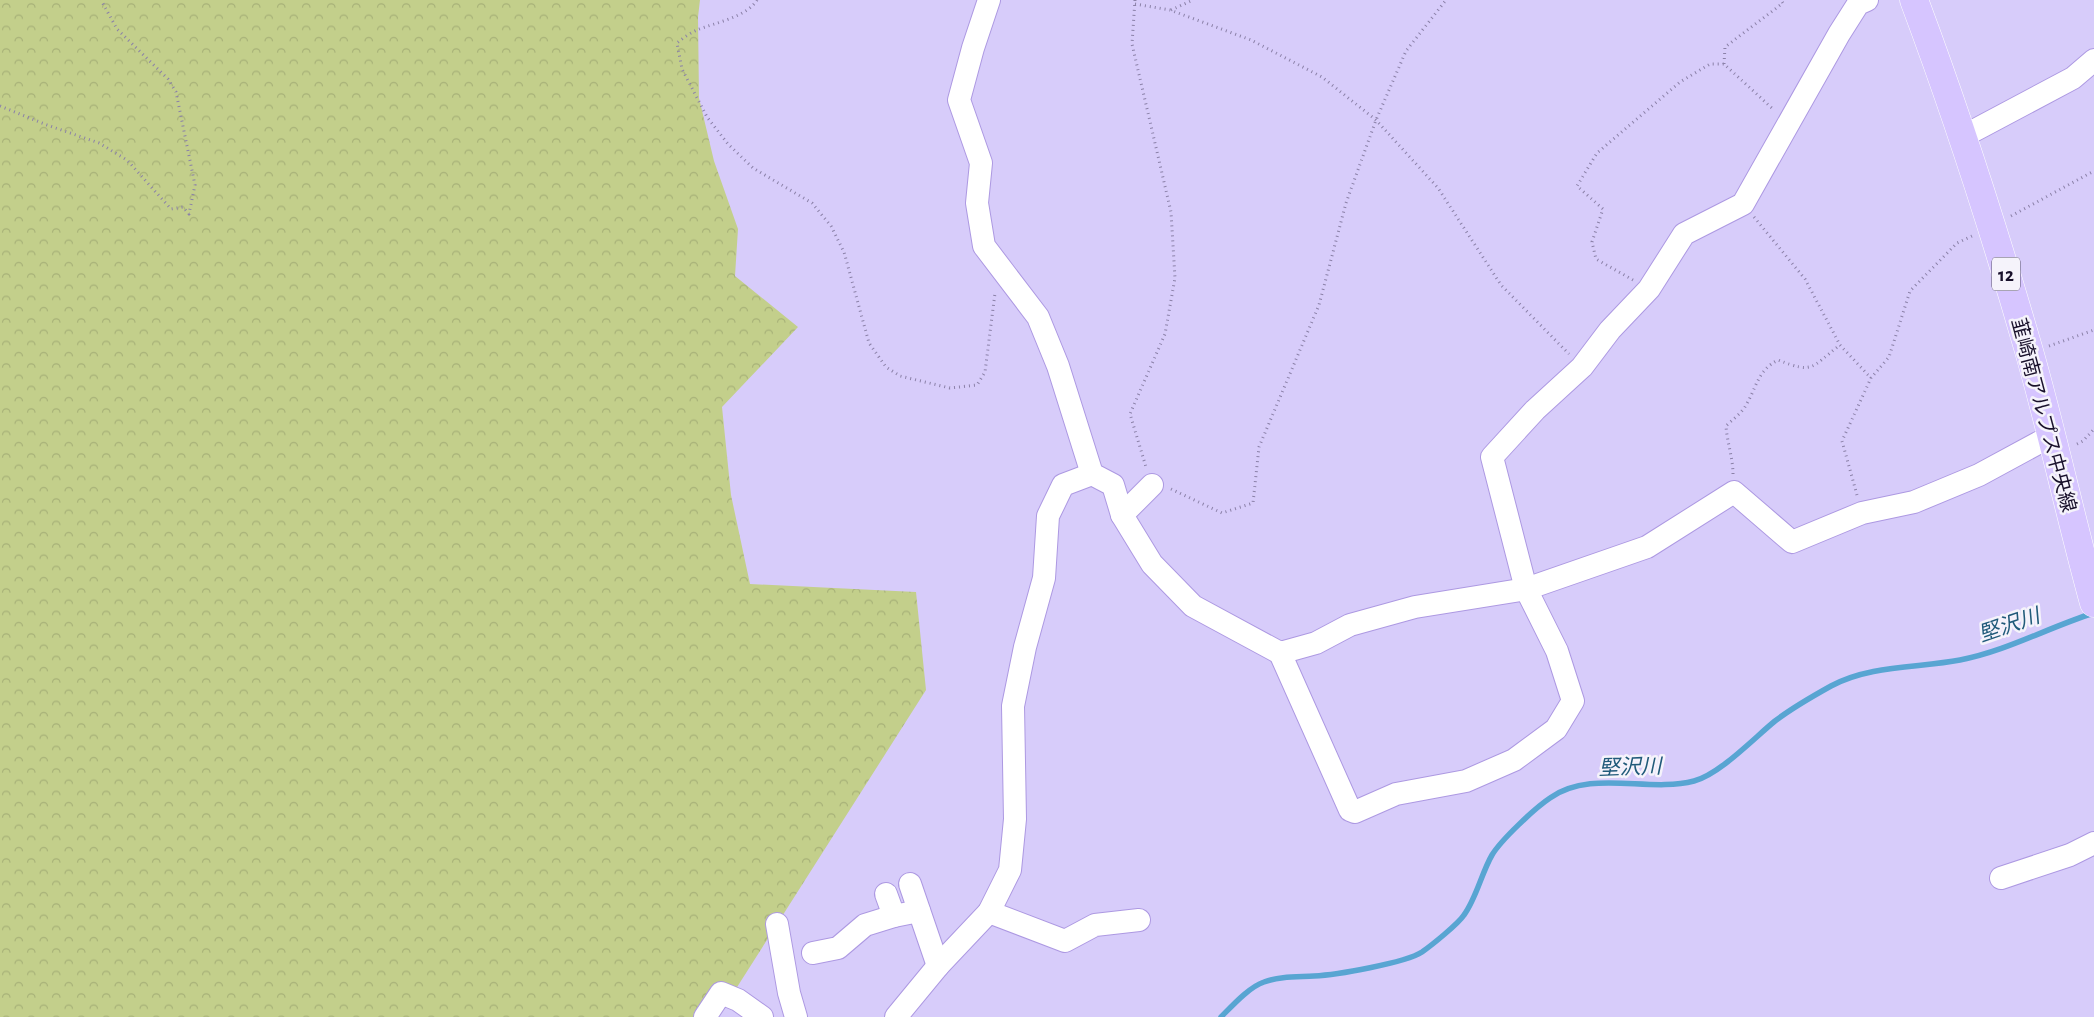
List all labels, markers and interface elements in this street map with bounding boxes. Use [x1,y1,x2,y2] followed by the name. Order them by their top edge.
[1992,258,2020,290] road number: 12
[2008,316,2080,514] street label: 韮崎南アルプス中央線
[1976,604,2044,646] water label: 堅沢川
[1598,755,1664,779] water label: 堅沢川

